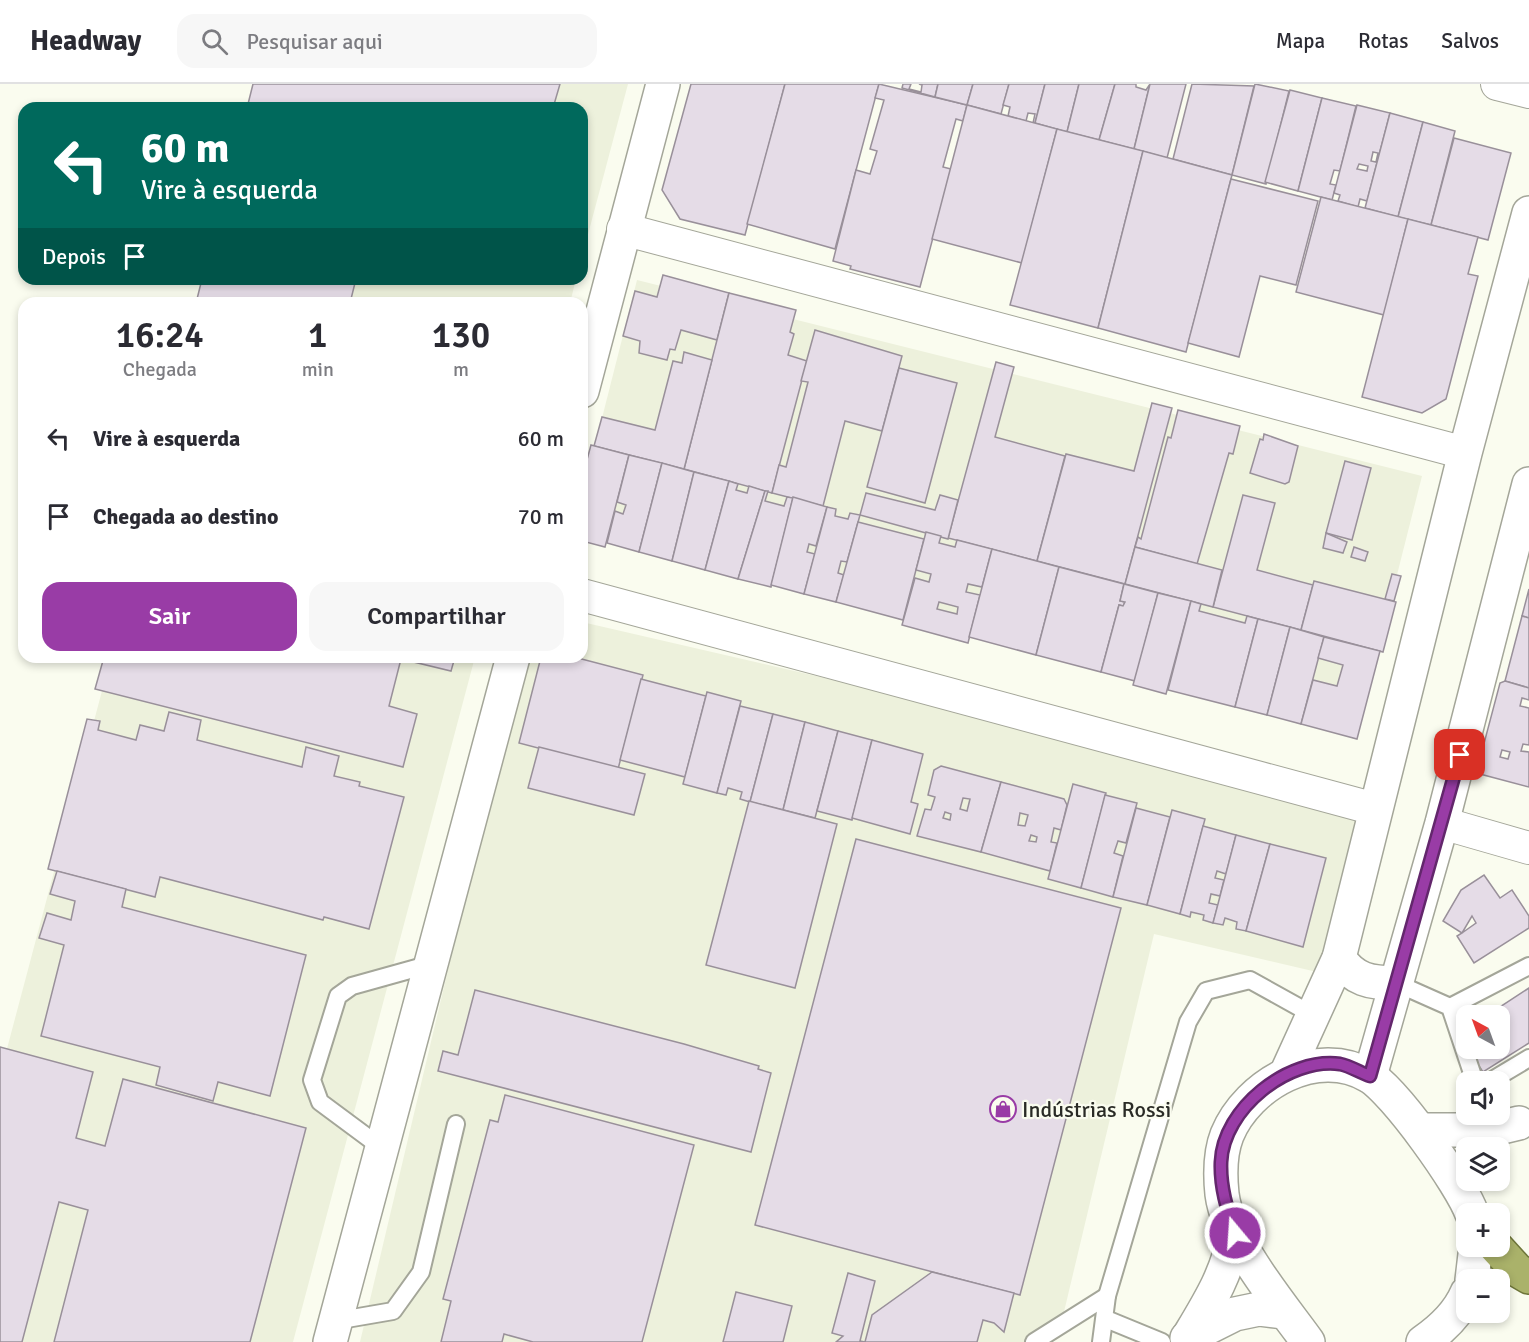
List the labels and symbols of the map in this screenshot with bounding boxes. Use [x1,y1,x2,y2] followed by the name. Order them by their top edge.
[1434,729,1485,780] pin
[1456,1005,1510,1059] north arrow
[988,1094,1018,1124] shop icon: Indústrias Rossi
[1022,1096,1171,1123] place label: Indústrias Rossi
[1203,1201,1267,1265] position arrow

